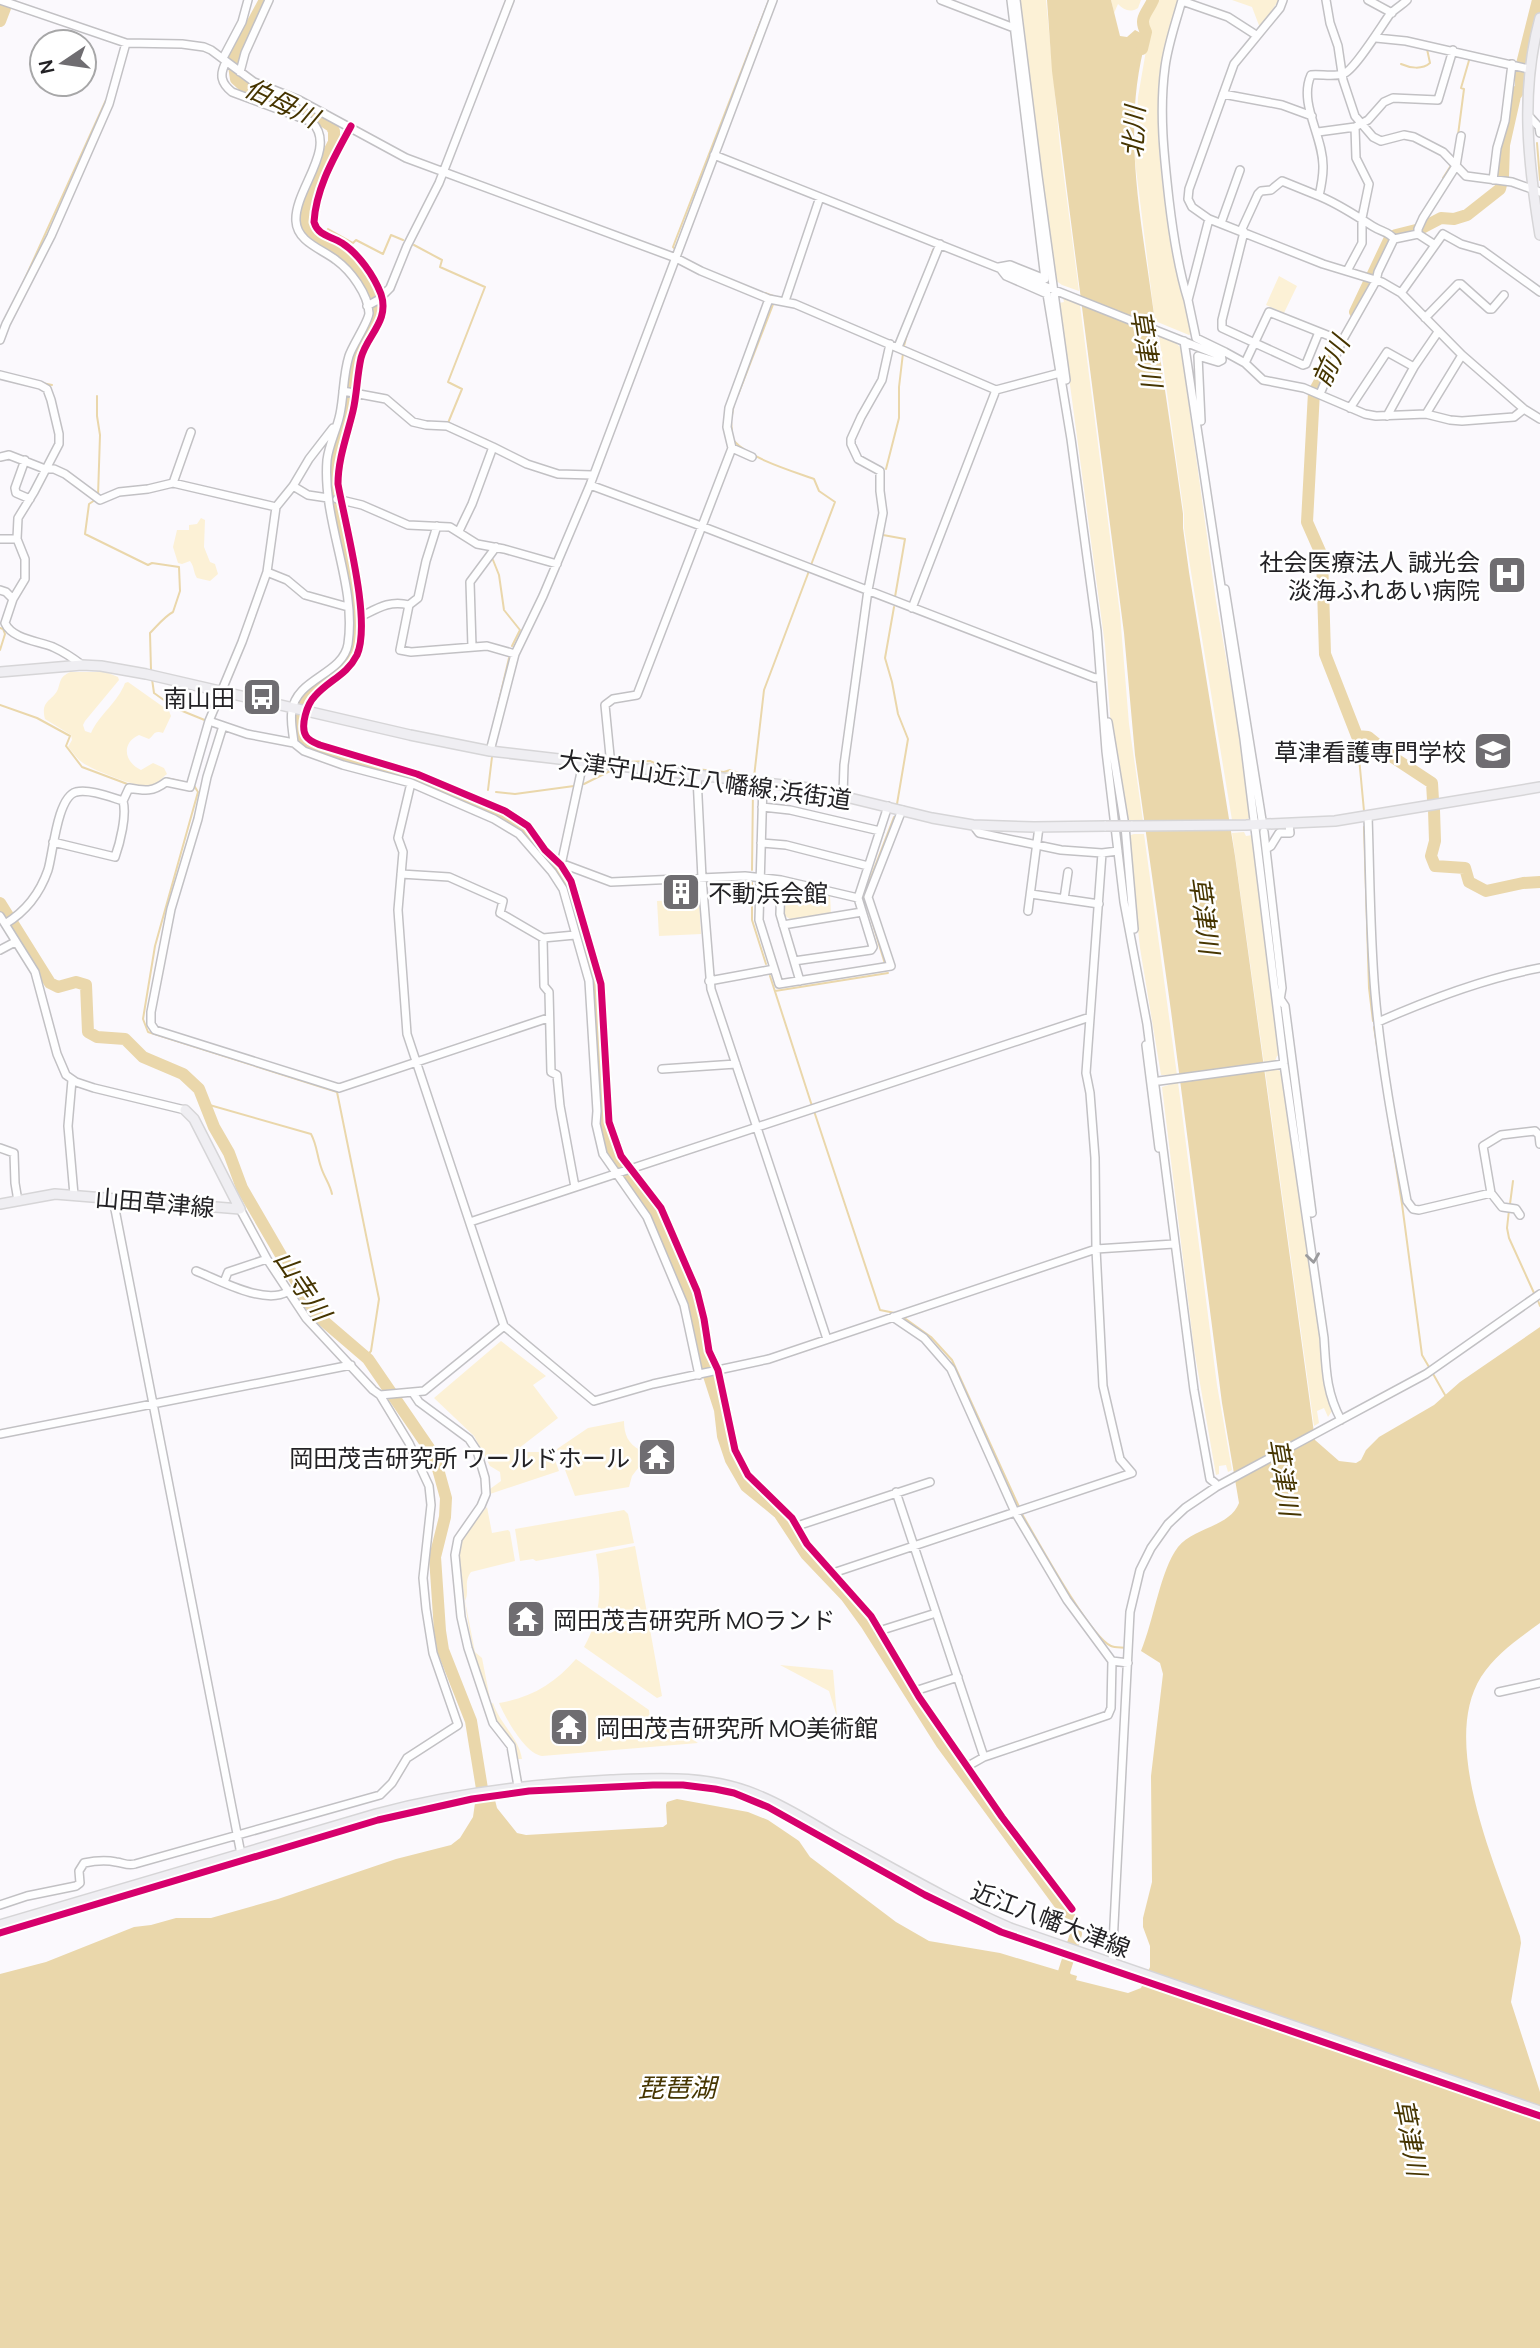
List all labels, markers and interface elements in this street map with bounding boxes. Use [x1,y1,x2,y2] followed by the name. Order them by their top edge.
[28,28,98,98] north arrow
[32,57,61,76] text: N
[239,69,328,137] water label: 伯母川
[1114,102,1152,159] water label: 北川
[1123,307,1171,392] water label: 草津川
[1303,327,1359,392] water label: 前川
[1259,545,1480,606] place label: 社会医療法人 誠光会 淡海ふれあい病院
[1486,554,1528,596] hospital icon: 社会医療法人 誠光会 淡海ふれあい病院
[241,676,283,718] bus stop icon: 南山田
[163,681,235,714] place label: 南山田
[1472,730,1514,772] school or university icon: 草津看護専門学校
[1274,735,1466,768] place label: 草津看護専門学校
[556,742,854,816] street label: 大津守山近江八幡線;浜街道
[660,871,702,913] building icon: 不動浜会館
[1182,874,1229,959] water label: 草津川
[708,876,828,909] place label: 不動浜会館
[94,1180,216,1224] street label: 山田草津線
[266,1243,341,1330] water label: 山寺川
[1306,1252,1321,1264] one-way arrow
[1259,1435,1309,1521] water label: 草津川
[636,1436,678,1478] temple icon: 岡田茂吉研究所 ワールドホール
[289,1441,630,1474] place label: 岡田茂吉研究所 ワールドホール
[505,1598,547,1640] temple icon: 岡田茂吉研究所 MOランド
[553,1603,835,1636] place label: 岡田茂吉研究所 MOランド
[548,1706,590,1748] temple icon: 岡田茂吉研究所 MO美術館
[596,1711,878,1744] place label: 岡田茂吉研究所 MO美術館
[967,1873,1135,1965] street label: 近江八幡大津線
[638,2069,720,2105] water label: 琵琶湖
[1386,2095,1437,2182] water label: 草津川

